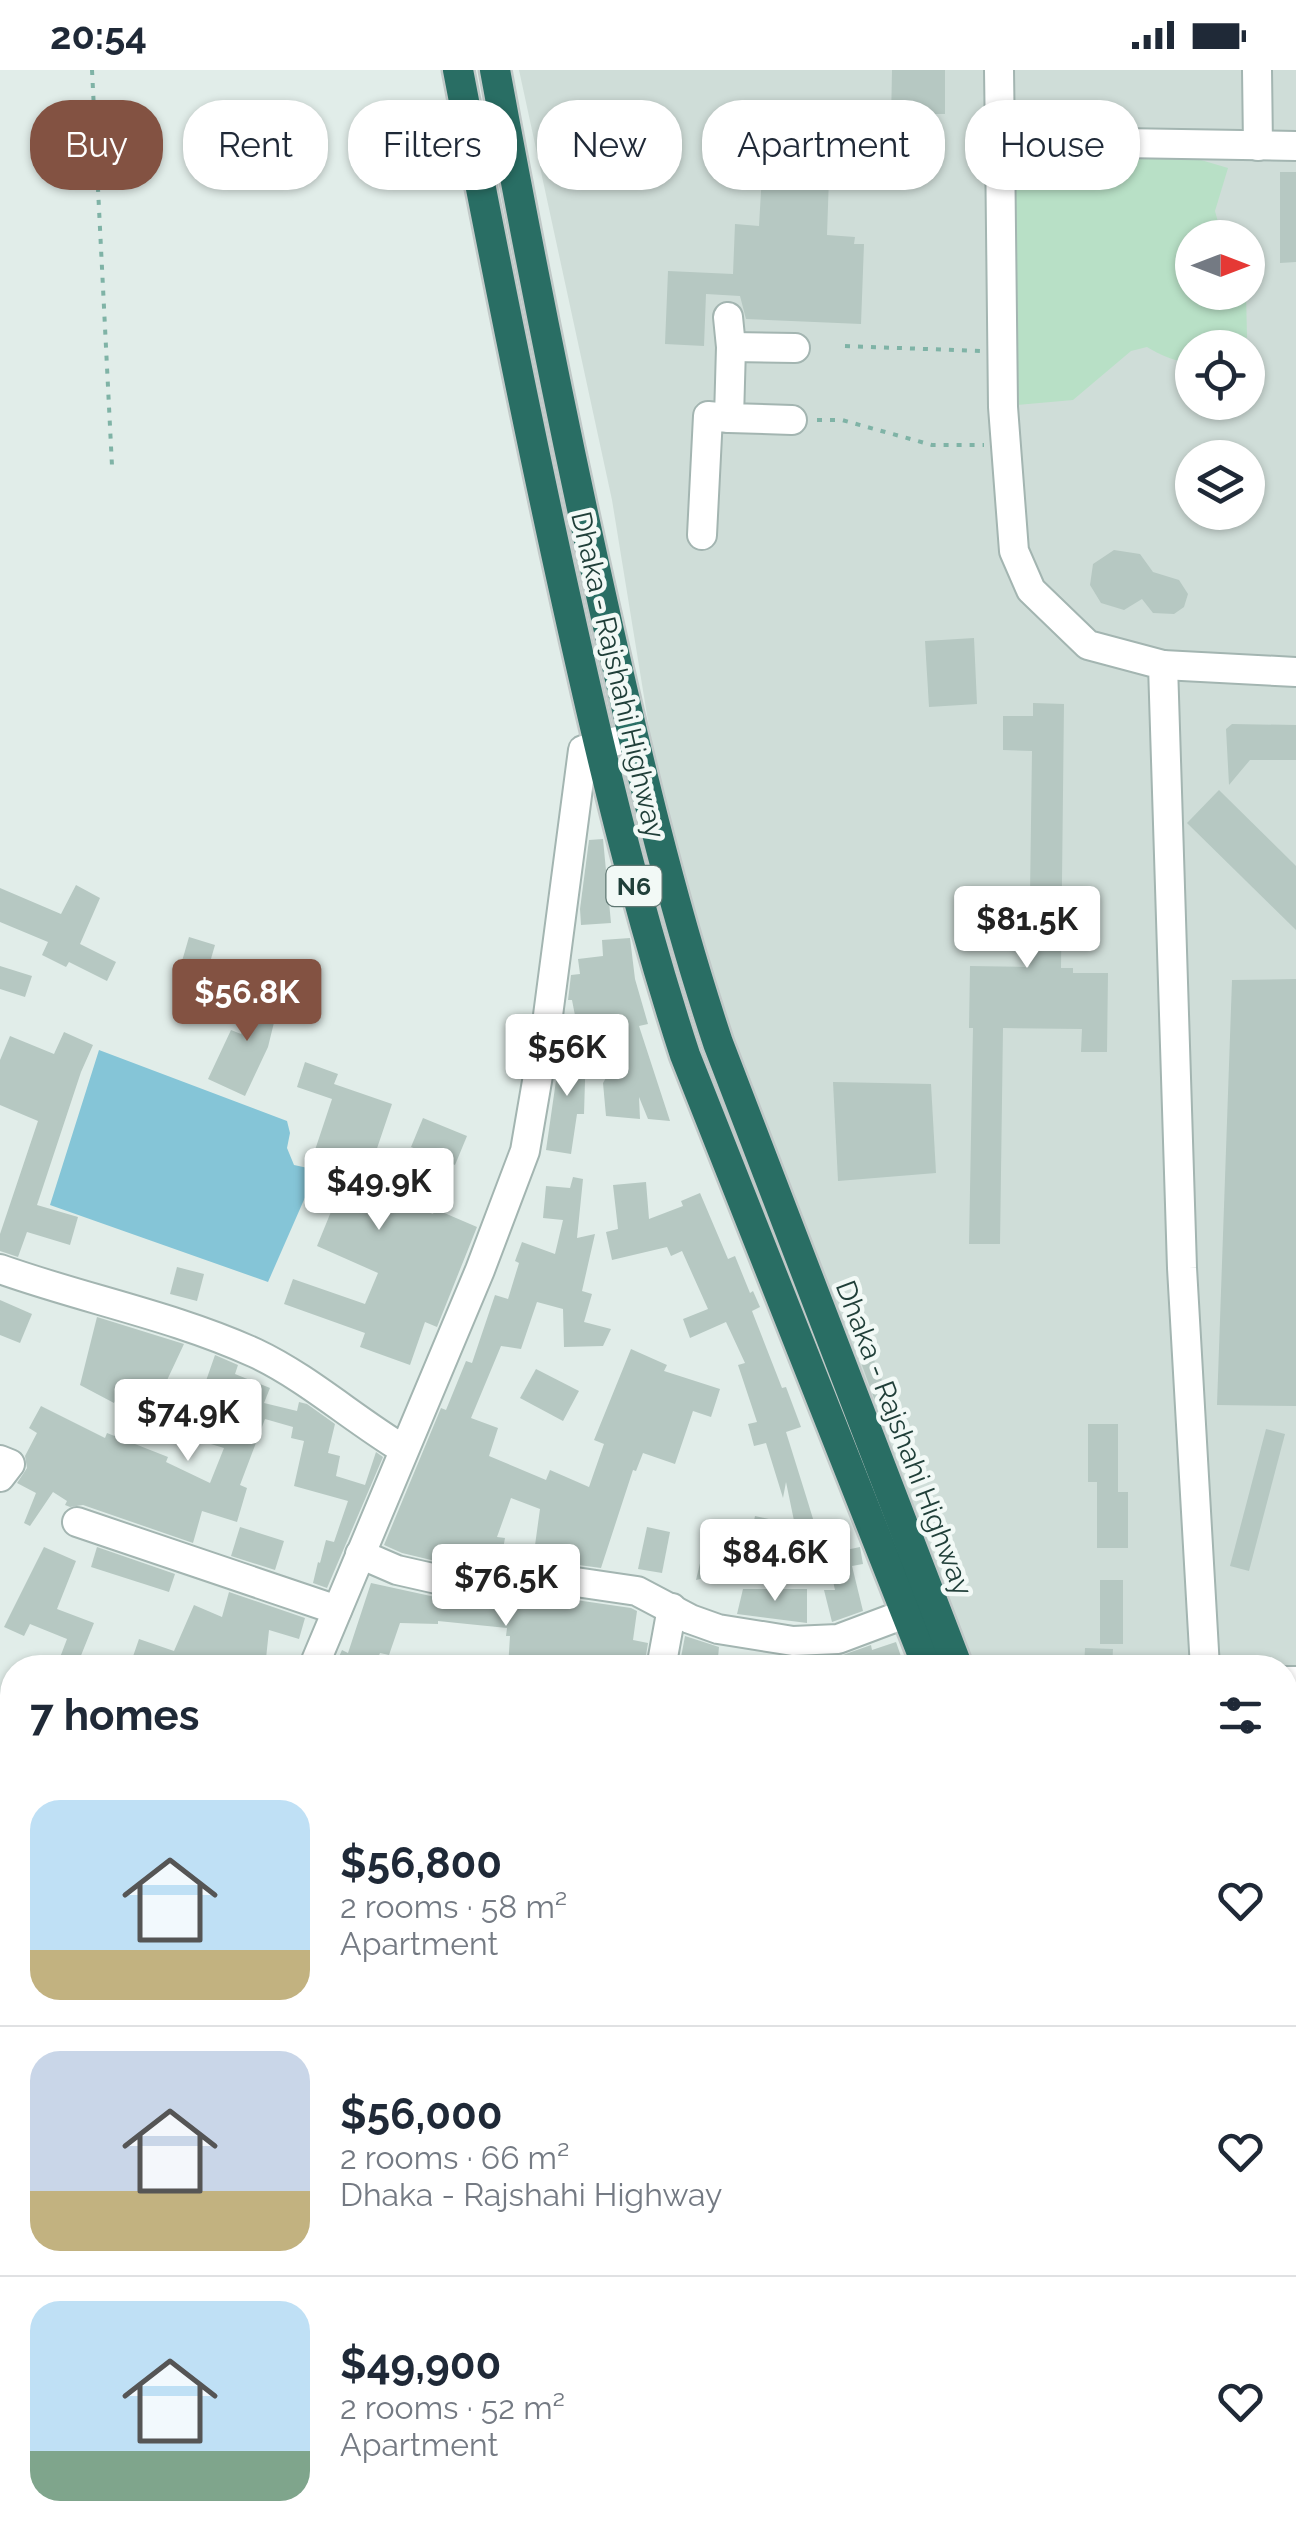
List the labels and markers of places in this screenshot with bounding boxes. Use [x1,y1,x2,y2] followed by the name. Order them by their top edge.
[946,886,1108,971] pin: $81.5K
[166,959,328,1044] pin: $56.8K
[508,1014,626,1099] pin: $56K
[298,1148,460,1233] pin: $49.9K
[107,1379,269,1464] pin: $74.9K
[694,1519,856,1604] pin: $84.6K
[425,1544,587,1629] pin: $76.5K

